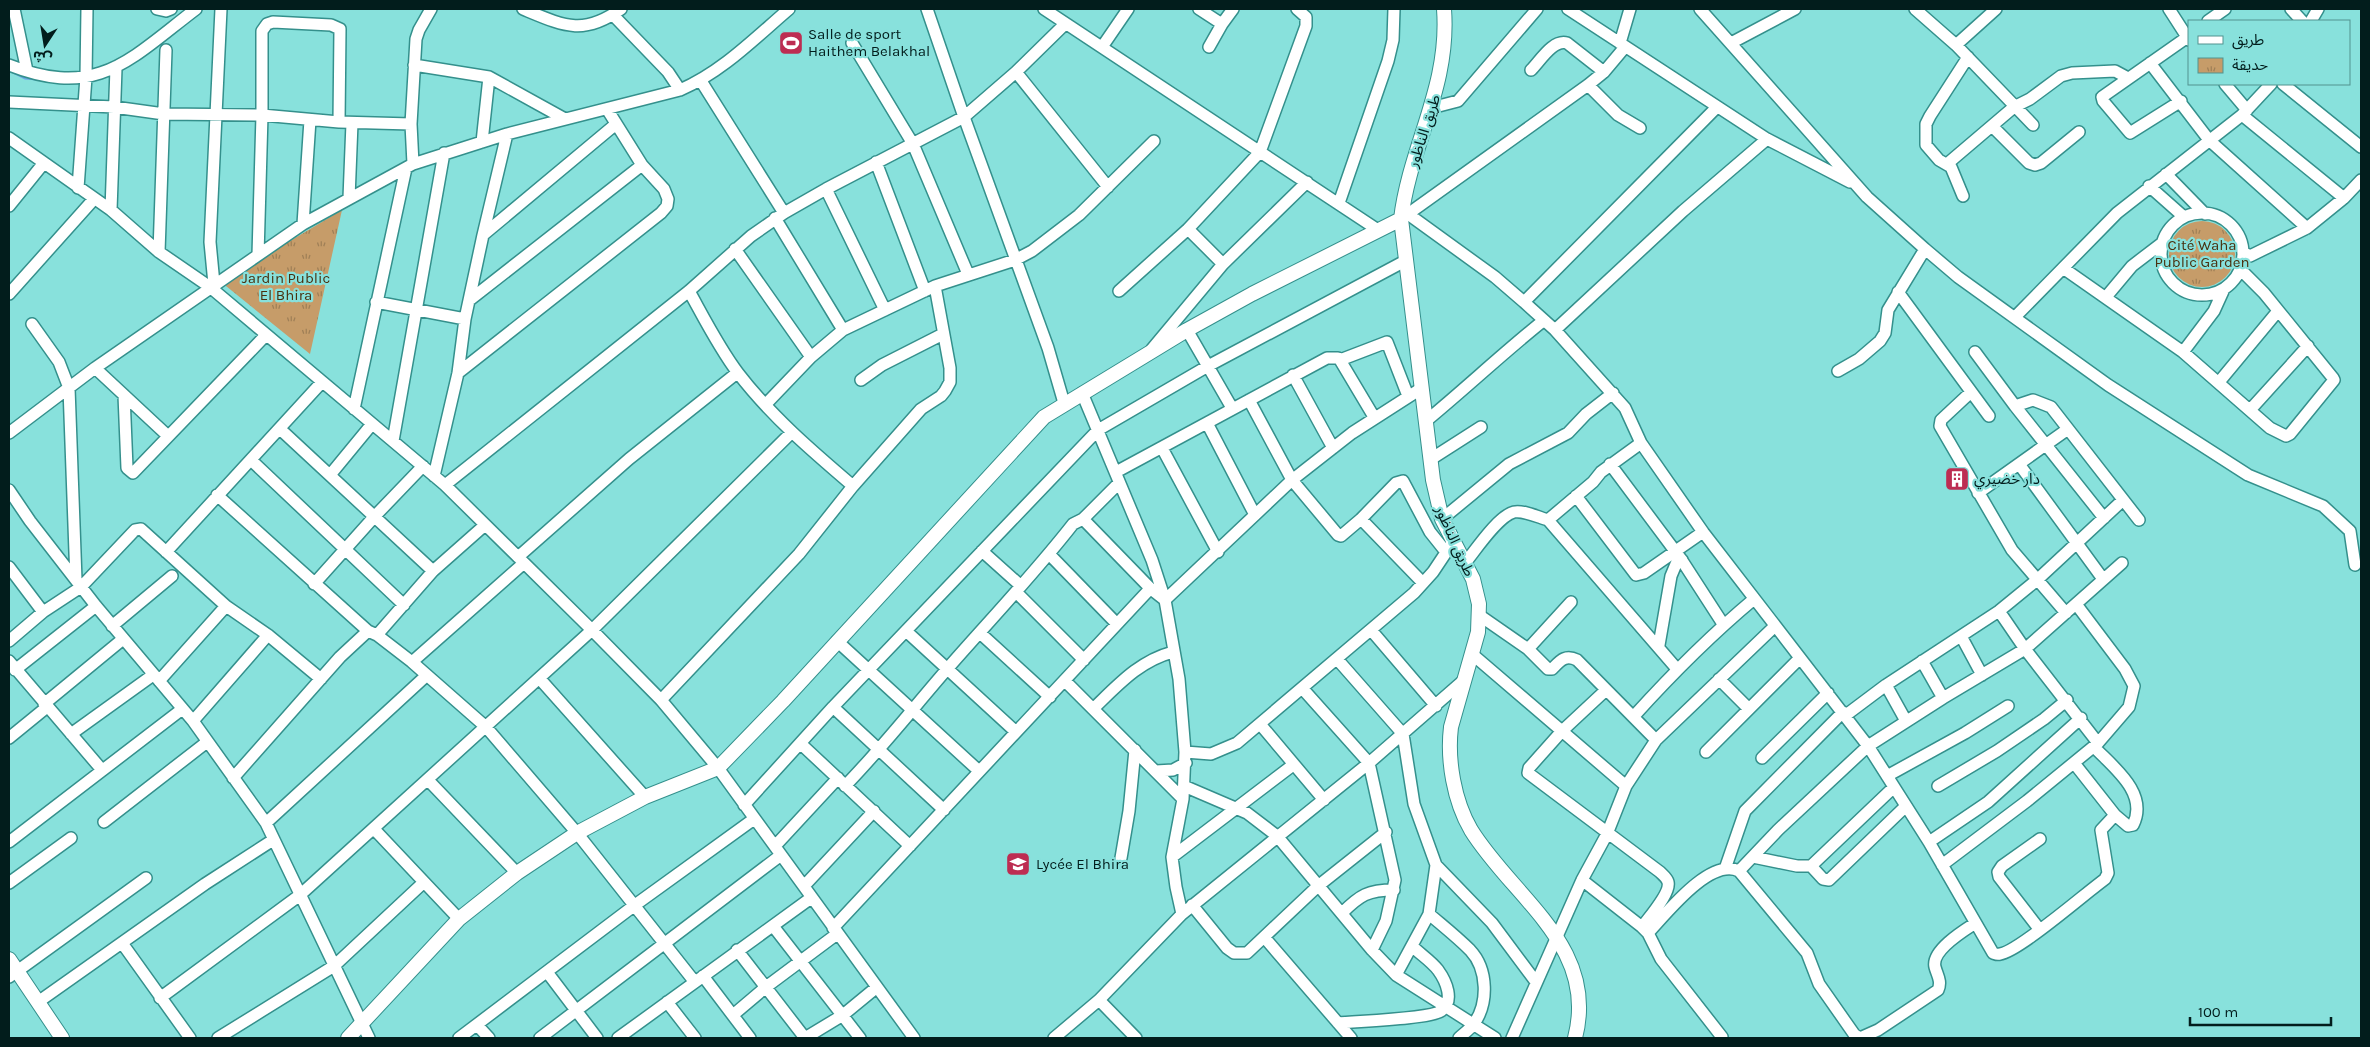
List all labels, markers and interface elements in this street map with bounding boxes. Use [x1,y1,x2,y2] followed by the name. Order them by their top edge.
[20,20,70,70] north arrow
[2188,20,2350,85] legend
[808,25,930,60] place label: Salle de sport Haithem Belakhal
[778,30,804,56] sports icon: Salle de sport Haithem Belakhal
[2232,31,2264,50] text: طريق
[31,47,54,68] text: ش
[2232,56,2268,74] text: حديقة
[1403,92,1445,171] street label: طريق الناظور
[2154,236,2250,271] park label: Cité Waha Public Garden
[242,269,330,304] park label: Jardin Public El Bhira
[1944,466,1970,492] building icon: دار خضيري
[1974,470,2040,490] place label: دار خضيري
[1430,502,1479,580] street label: طريق الناظور
[1005,851,1031,877] school or university icon: Lycée El Bhira
[1036,855,1129,873] place label: Lycée El Bhira
[2190,994,2331,1026] scale bar
[2198,1003,2238,1021] text: 100 m

